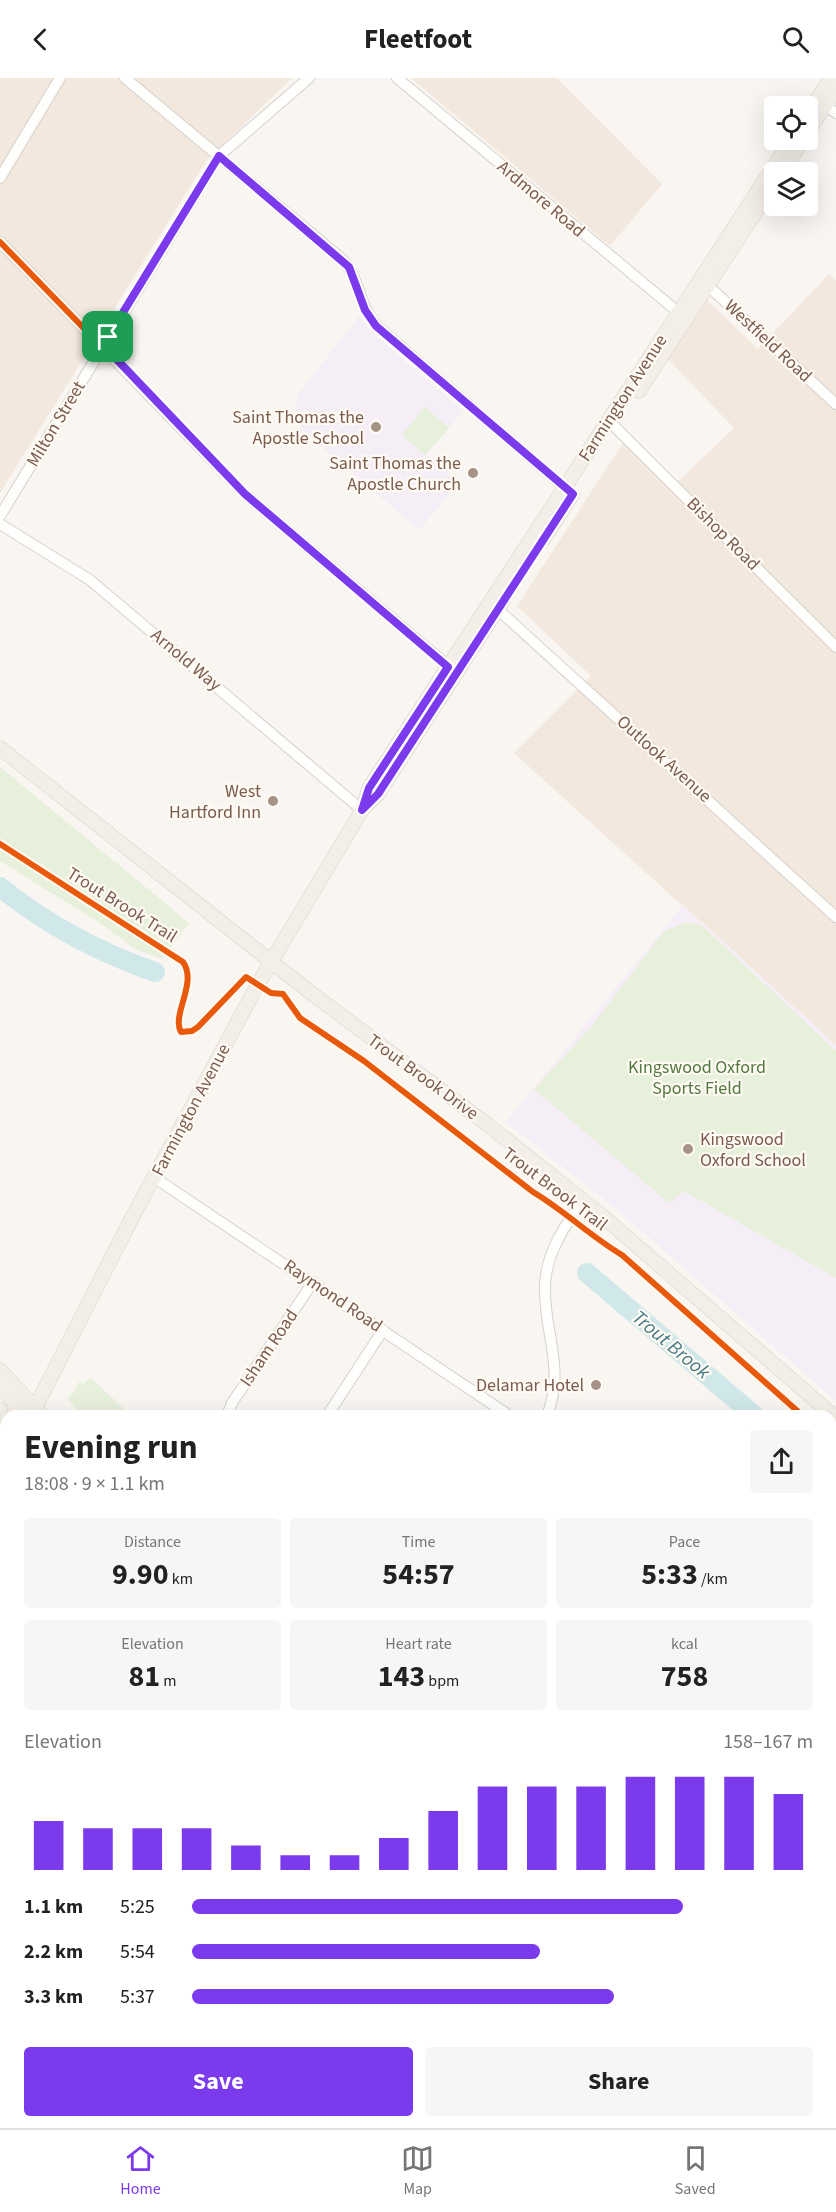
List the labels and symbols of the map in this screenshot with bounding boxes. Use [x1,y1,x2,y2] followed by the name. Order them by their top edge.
[492,155,590,243] street label: Ardmore Road
[719,294,817,388] street label: Westfield Road
[82,311,133,362] pin
[573,330,673,466] street label: Farmington Avenue
[20,376,92,472] street label: Milton Street
[232,405,364,451] place label: Saint Thomas the Apostle School
[369,420,383,434] marker: Saint Thomas the Apostle School
[329,451,461,497] place label: Saint Thomas the Apostle Church
[466,466,480,480] marker: Saint Thomas the Apostle Church
[681,492,765,576] street label: Bishop Road
[145,623,227,697] street label: Arnold Way
[611,710,717,808] street label: Outlook Avenue
[169,779,261,825] place label: West Hartford Inn
[266,794,280,808] marker: West Hartford Inn
[62,861,182,949] street label: Trout Brook Trail
[362,1028,484,1126] street label: Trout Brook Drive
[146,1039,236,1180] street label: Farmington Avenue
[628,1055,766,1101] park label: Kingswood Oxford Sports Field
[700,1127,806,1173] place label: Kingswood Oxford School
[497,1141,613,1237] street label: Trout Brook Trail
[681,1142,695,1156] marker: Kingswood Oxford School
[279,1254,387,1338] street label: Raymond Road
[234,1304,304,1392] street label: Isham Road
[626,1304,717,1386] water label: Trout Brook
[476,1373,584,1398] place label: Delamar Hotel
[589,1378,603,1392] marker: Delamar Hotel

